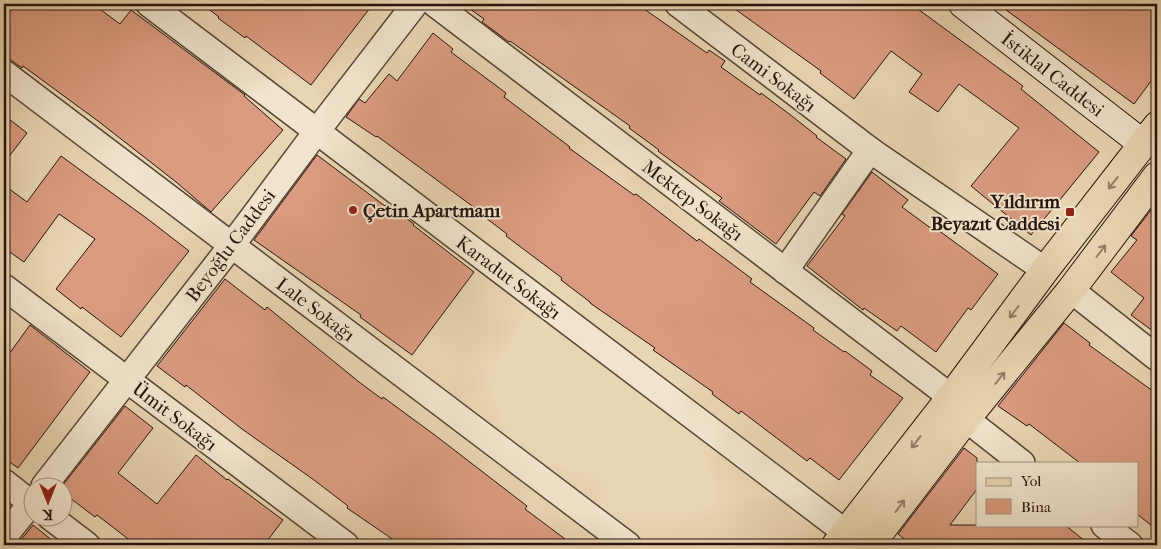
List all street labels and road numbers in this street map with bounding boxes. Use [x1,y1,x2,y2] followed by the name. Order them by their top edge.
[997,28,1108,122] street label: İstiklal Caddesi
[727,39,821,117] street label: Cami Sokağı
[638,156,747,246] street label: Mektep Sokağı
[181,185,281,306] street label: Beyoğlu Caddesi
[452,231,565,324] street label: Karadut Sokağı
[272,273,359,347] street label: Lale Sokağı
[128,378,221,456] street label: Ümit Sokağı

